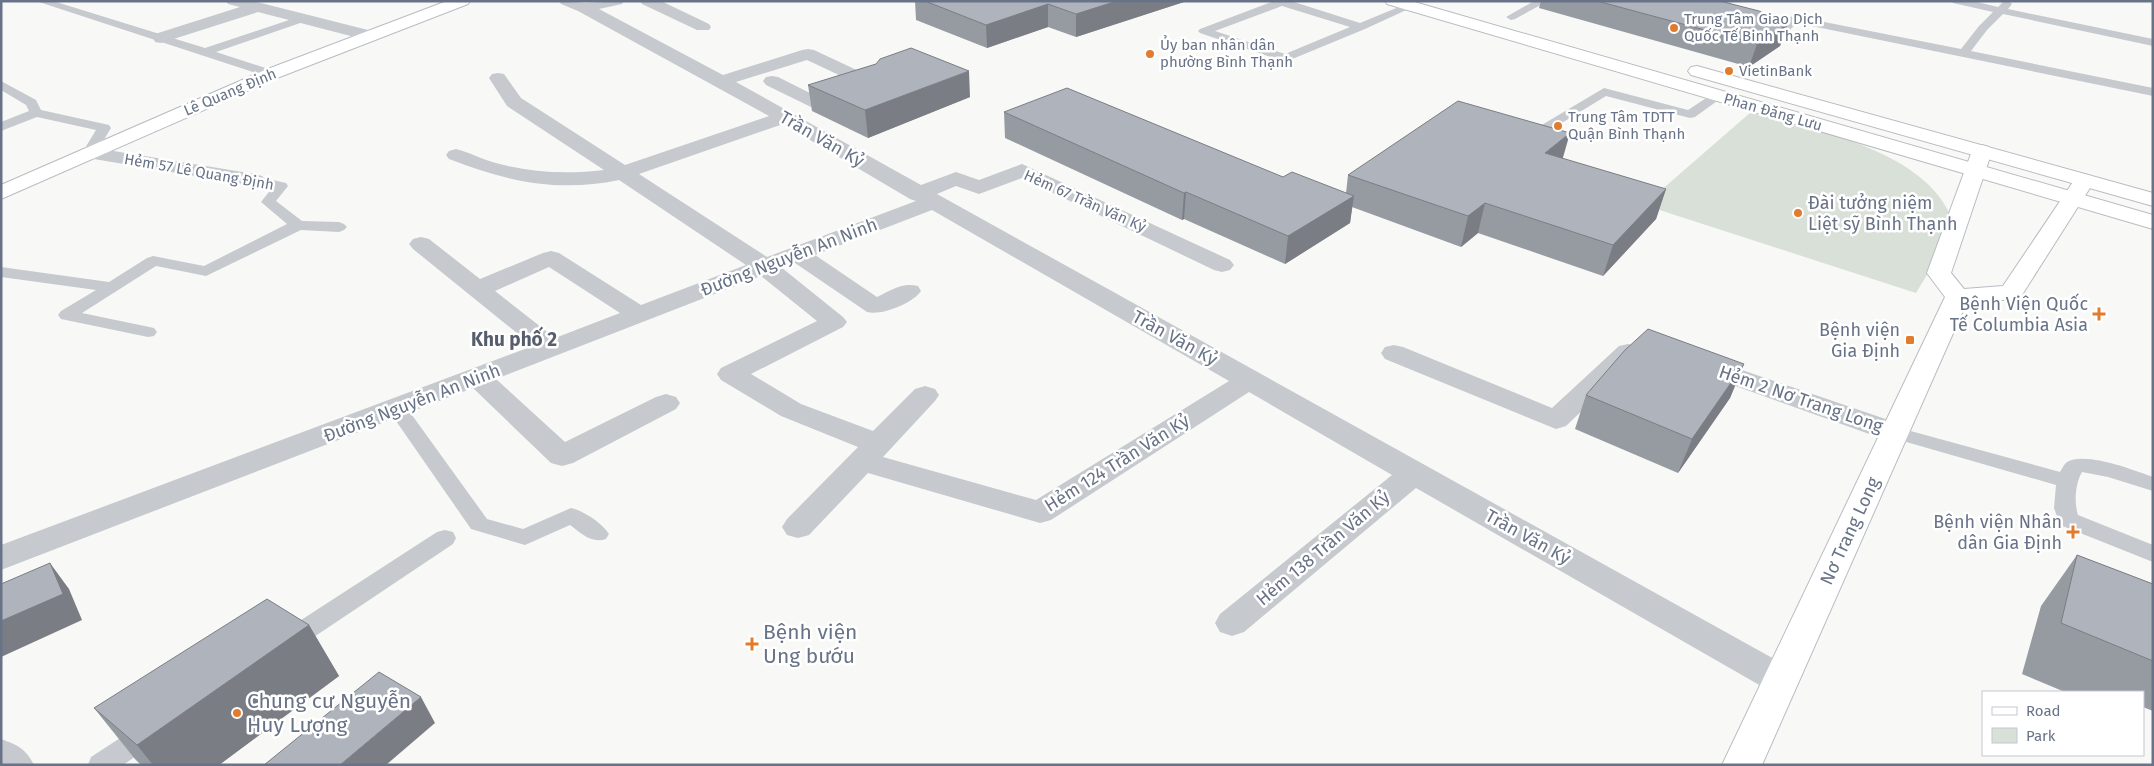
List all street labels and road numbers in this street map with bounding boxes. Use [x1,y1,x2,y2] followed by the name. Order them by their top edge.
[181,64,279,120] street label: Lê Quang Định
[1722,89,1824,135] street label: Phan Đăng Lưu
[776,106,868,172] street label: Trần Văn Kỷ
[123,150,275,194] street label: Hẻm 57 Lê Quang Định
[1021,166,1149,236] street label: Hẻm 67 Trần Văn Kỷ
[697,212,881,301] street label: Đường Nguyễn An Ninh
[1129,306,1222,370] street label: Trần Văn Kỷ
[320,358,504,447] street label: Đường Nguyễn An Ninh
[1716,361,1887,438] street label: Hẻm 2 Nơ Trang Long
[1040,409,1194,516] street label: Hẻm 124 Trần Văn Kỷ
[1815,473,1885,588] street label: Nơ Trang Long
[1252,486,1394,610] street label: Hẻm 138 Trần Văn Kỷ
[1482,505,1575,569] street label: Trần Văn Kỷ

